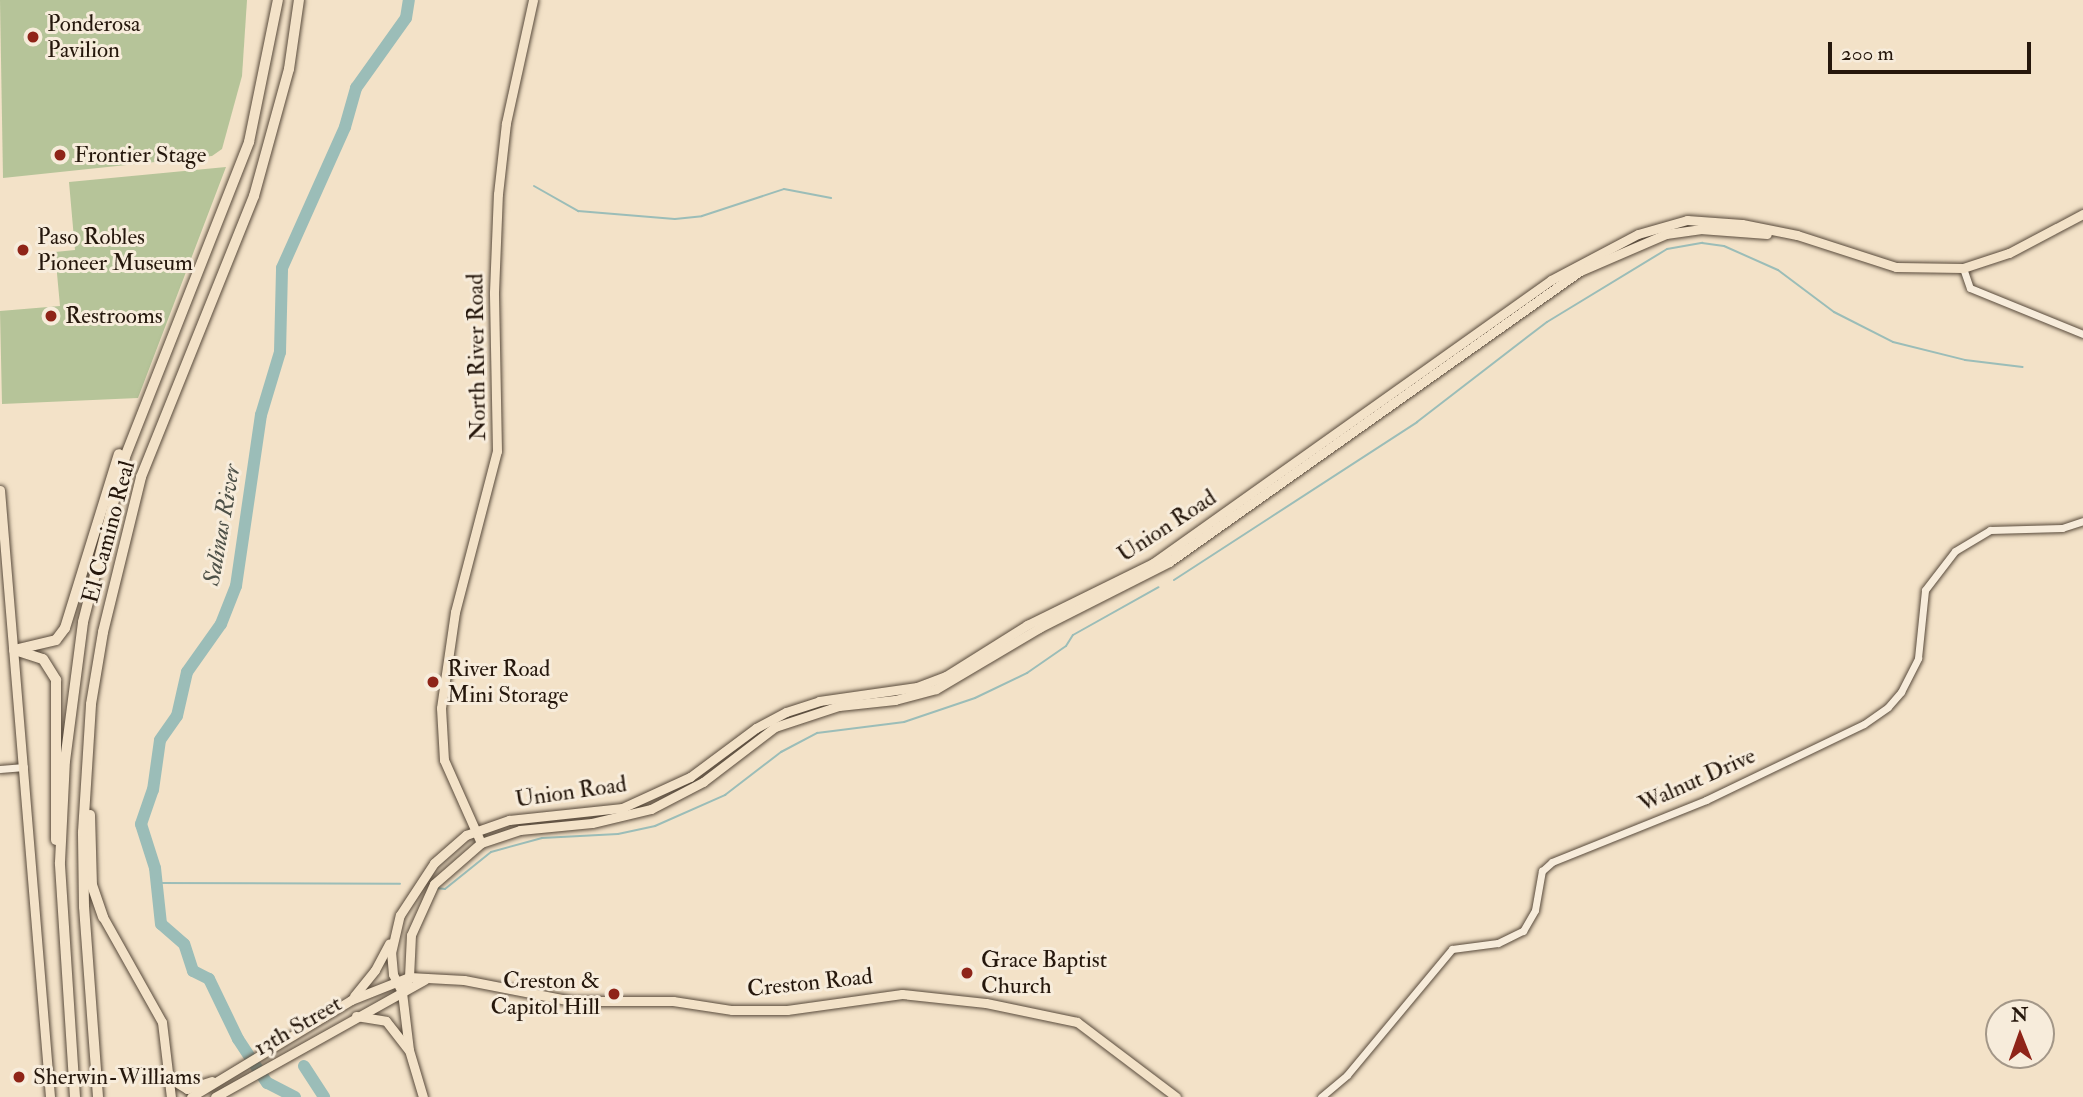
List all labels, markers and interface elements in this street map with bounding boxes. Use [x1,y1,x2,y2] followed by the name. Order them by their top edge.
[47,10,141,64] place label: Ponderosa Pavilion
[1831,28,2034,72] scale bar
[25,29,41,45] marker: Ponderosa Pavilion
[1841,40,1894,67] text: 200 m
[74,141,206,169] place label: Frontier Stage
[52,147,68,163] marker: Frontier Stage
[37,223,193,277] place label: Paso Robles Pioneer Museum
[15,242,31,258] marker: Paso Robles Pioneer Museum
[462,273,492,441] street label: North River Road
[65,302,163,330] place label: Restrooms
[43,308,59,324] marker: Restrooms
[77,458,141,606] street label: El Camino Real
[197,462,247,588] water label: Salinas River
[1112,484,1222,568] street label: Union Road
[447,655,568,709] place label: River Road Mini Storage
[425,674,441,690] marker: River Road Mini Storage
[1634,742,1760,818] street label: Walnut Drive
[513,771,629,813] street label: Union Road
[981,946,1107,1000] place label: Grace Baptist Church
[746,963,874,1003] street label: Creston Road
[959,965,975,981] marker: Grace Baptist Church
[490,967,600,1021] place label: Creston & Capitol Hill
[606,986,622,1002] marker: Creston & Capitol Hill
[249,990,347,1062] street label: 13th Street
[1985,999,2055,1069] north arrow
[2011,1003,2028,1027] text: N
[33,1063,201,1091] place label: Sherwin-Williams
[11,1069,27,1085] marker: Sherwin-Williams

